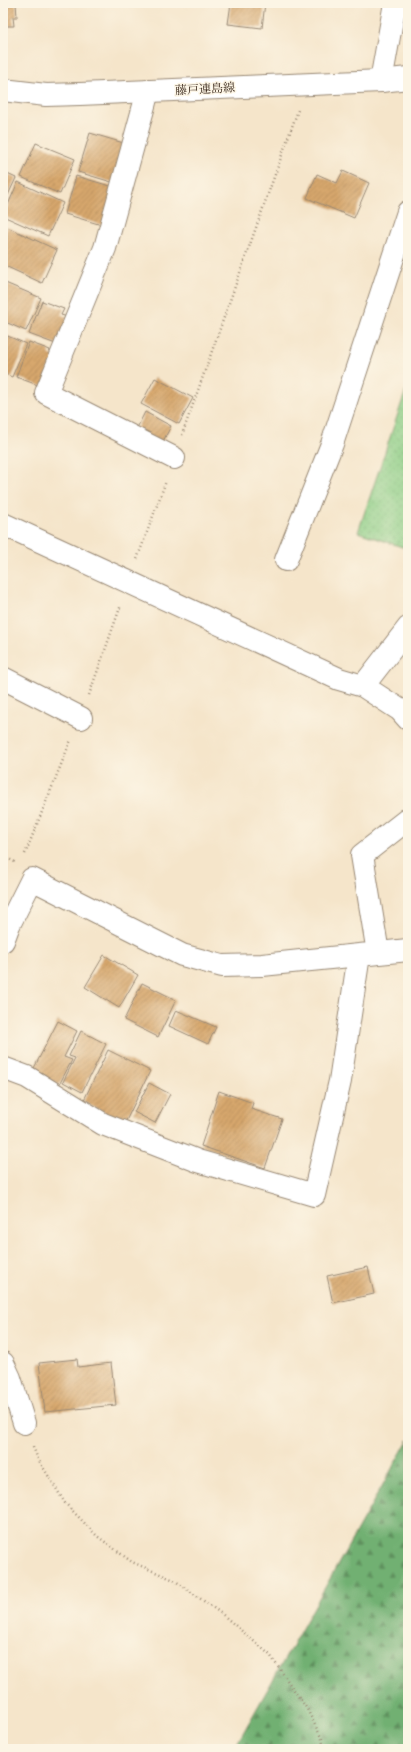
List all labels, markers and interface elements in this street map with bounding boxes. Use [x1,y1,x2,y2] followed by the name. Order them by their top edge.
[175,79,235,99] street label: 藤戸連島線

